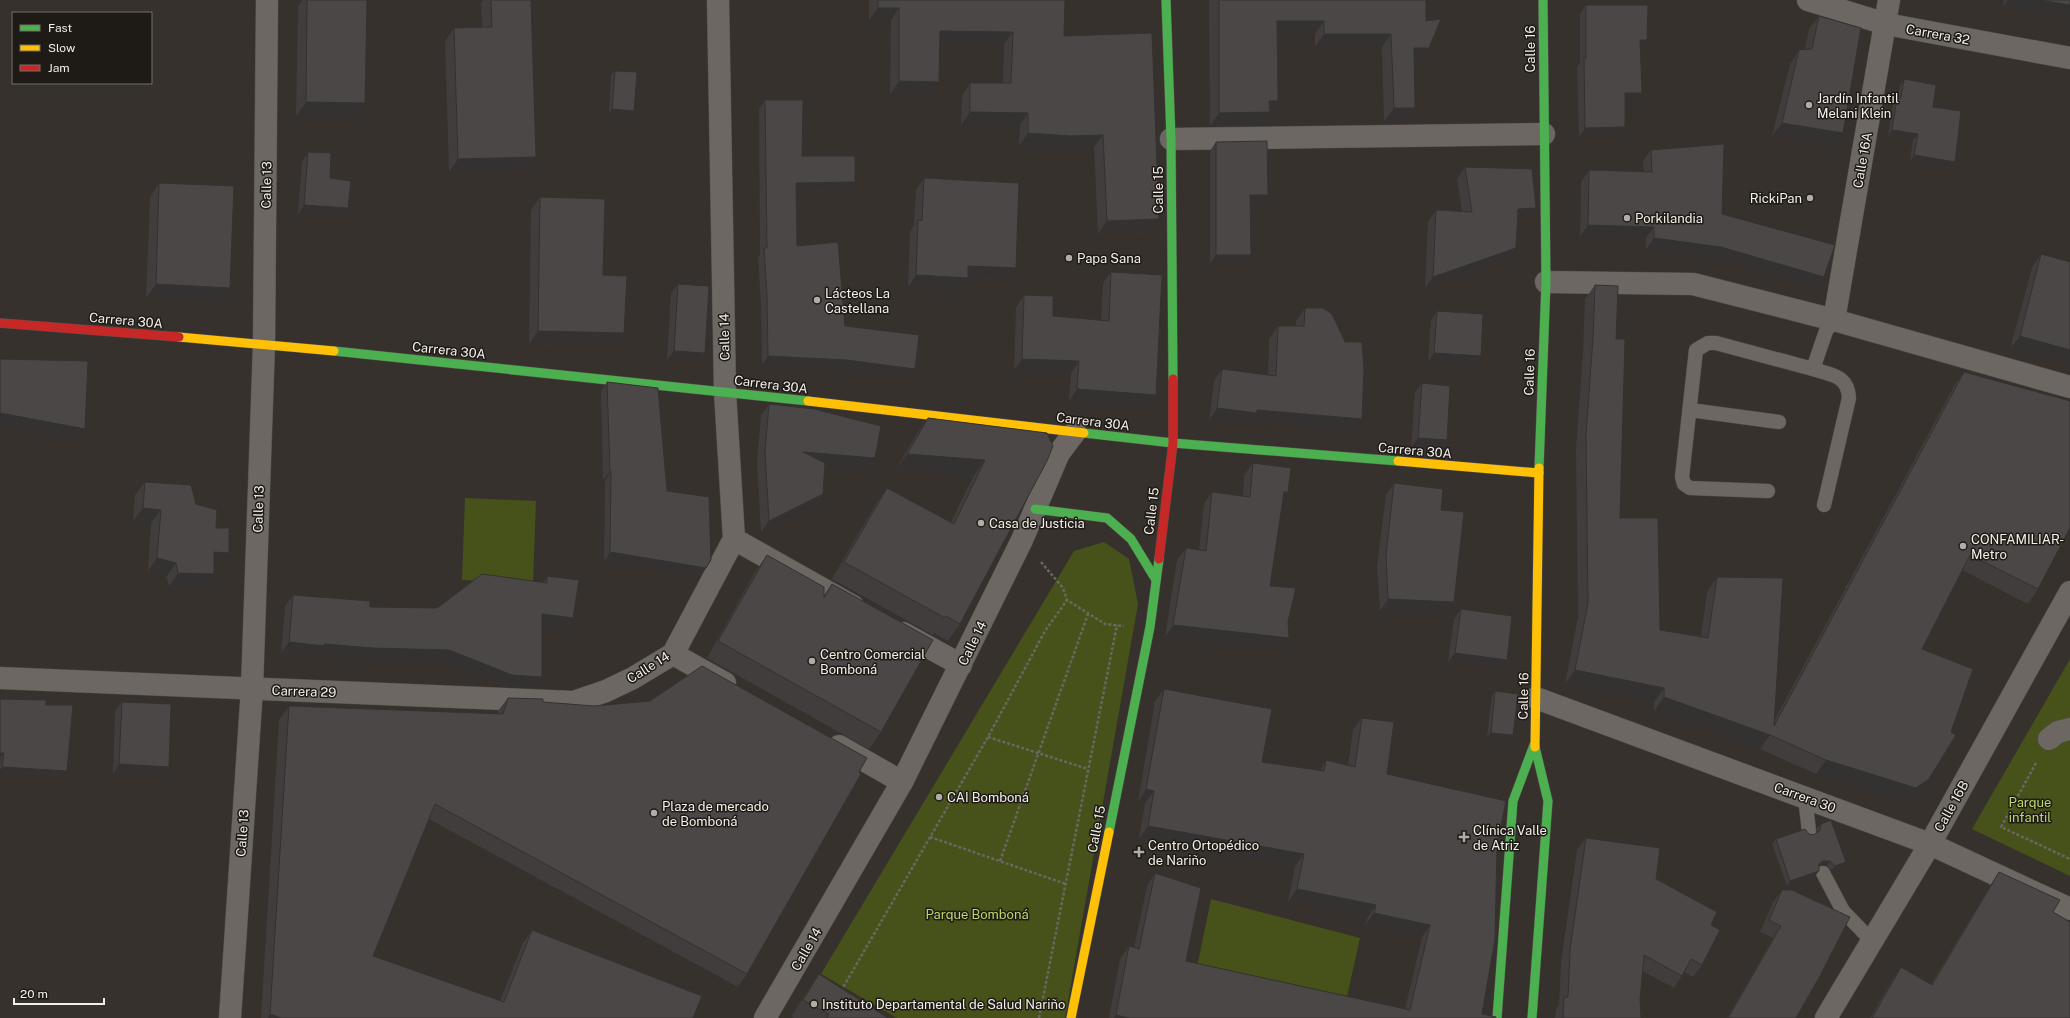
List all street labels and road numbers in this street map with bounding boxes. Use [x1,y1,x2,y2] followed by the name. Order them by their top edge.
[1905,21,1971,48] street label: Carrera 32
[1523,25,1538,73] street label: Calle 16
[1850,131,1875,189] street label: Calle 16A
[259,161,274,209] street label: Calle 13
[1151,166,1166,214] street label: Calle 15
[88,310,163,331] street label: Carrera 30A
[717,313,732,361] street label: Calle 14
[411,339,487,362] street label: Carrera 30A
[1521,348,1538,396] street label: Calle 16
[733,373,809,396] street label: Carrera 30A
[1055,410,1131,433] street label: Carrera 30A
[1377,440,1452,461] street label: Carrera 30A
[250,485,267,533] street label: Calle 13
[1141,487,1162,536] street label: Calle 15
[955,619,990,668] street label: Calle 14
[624,649,672,686] street label: Calle 14
[1516,672,1531,720] street label: Calle 16
[271,683,336,700] street label: Carrera 29
[1931,778,1972,834] street label: Calle 16B
[1772,779,1838,816] street label: Carrera 30
[1085,804,1108,854] street label: Calle 15
[233,809,252,857] street label: Calle 13
[788,925,825,973] street label: Calle 14

